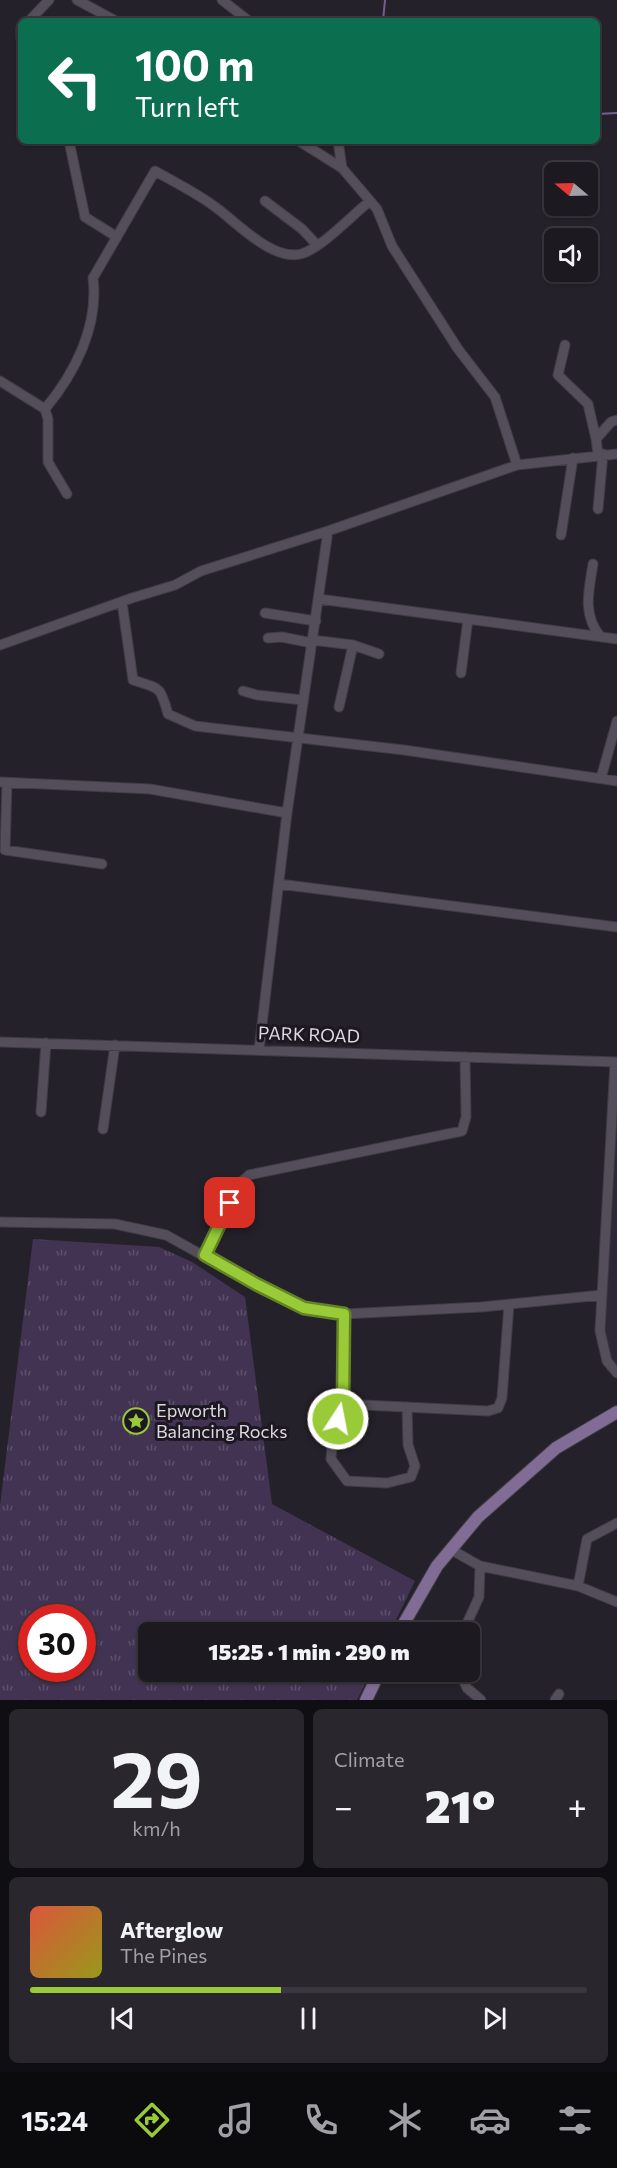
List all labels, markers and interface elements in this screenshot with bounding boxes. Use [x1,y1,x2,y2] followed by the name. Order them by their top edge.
[135,38,255,90] text: 100 m
[36,42,114,120] icon: left
[135,90,239,123] text: Turn left
[544,162,598,216] north arrow
[544,162,598,282] map controls
[544,228,598,282] button: sound
[258,1021,360,1047] street label: PARK ROAD
[204,1177,255,1228] pin
[213,1186,246,1219] icon: arrive
[306,1387,370,1451] position arrow
[156,1399,287,1442] place label: Epworth Balancing Rocks
[121,1406,151,1436] place icon: Epworth Balancing Rocks
[18,1604,96,1682] speed limit sign: 30
[208,1638,410,1665] text: 15:25 · 1 min · 290 m
[110,1729,203,1824] text: 29
[334,1747,404,1771] text: Climate
[425,1777,496,1832] text: 21°
[334,1785,353,1826] text: −
[568,1785,587,1826] text: +
[132,1816,181,1840] text: km/h
[120,1916,223,1943] text: Afterglow
[120,1943,207,1967] text: The Pines
[106,2002,139,2035] icon: previous
[292,2002,325,2035] icon: pause
[478,2002,511,2035] icon: next
[131,2099,173,2141] icon: directions
[215,2099,257,2141] icon: music
[300,2099,342,2141] icon: phone
[384,2099,426,2141] icon: climate
[469,2099,511,2141] icon: car
[554,2099,596,2141] icon: filters
[21,2104,88,2137] text: 15:24

